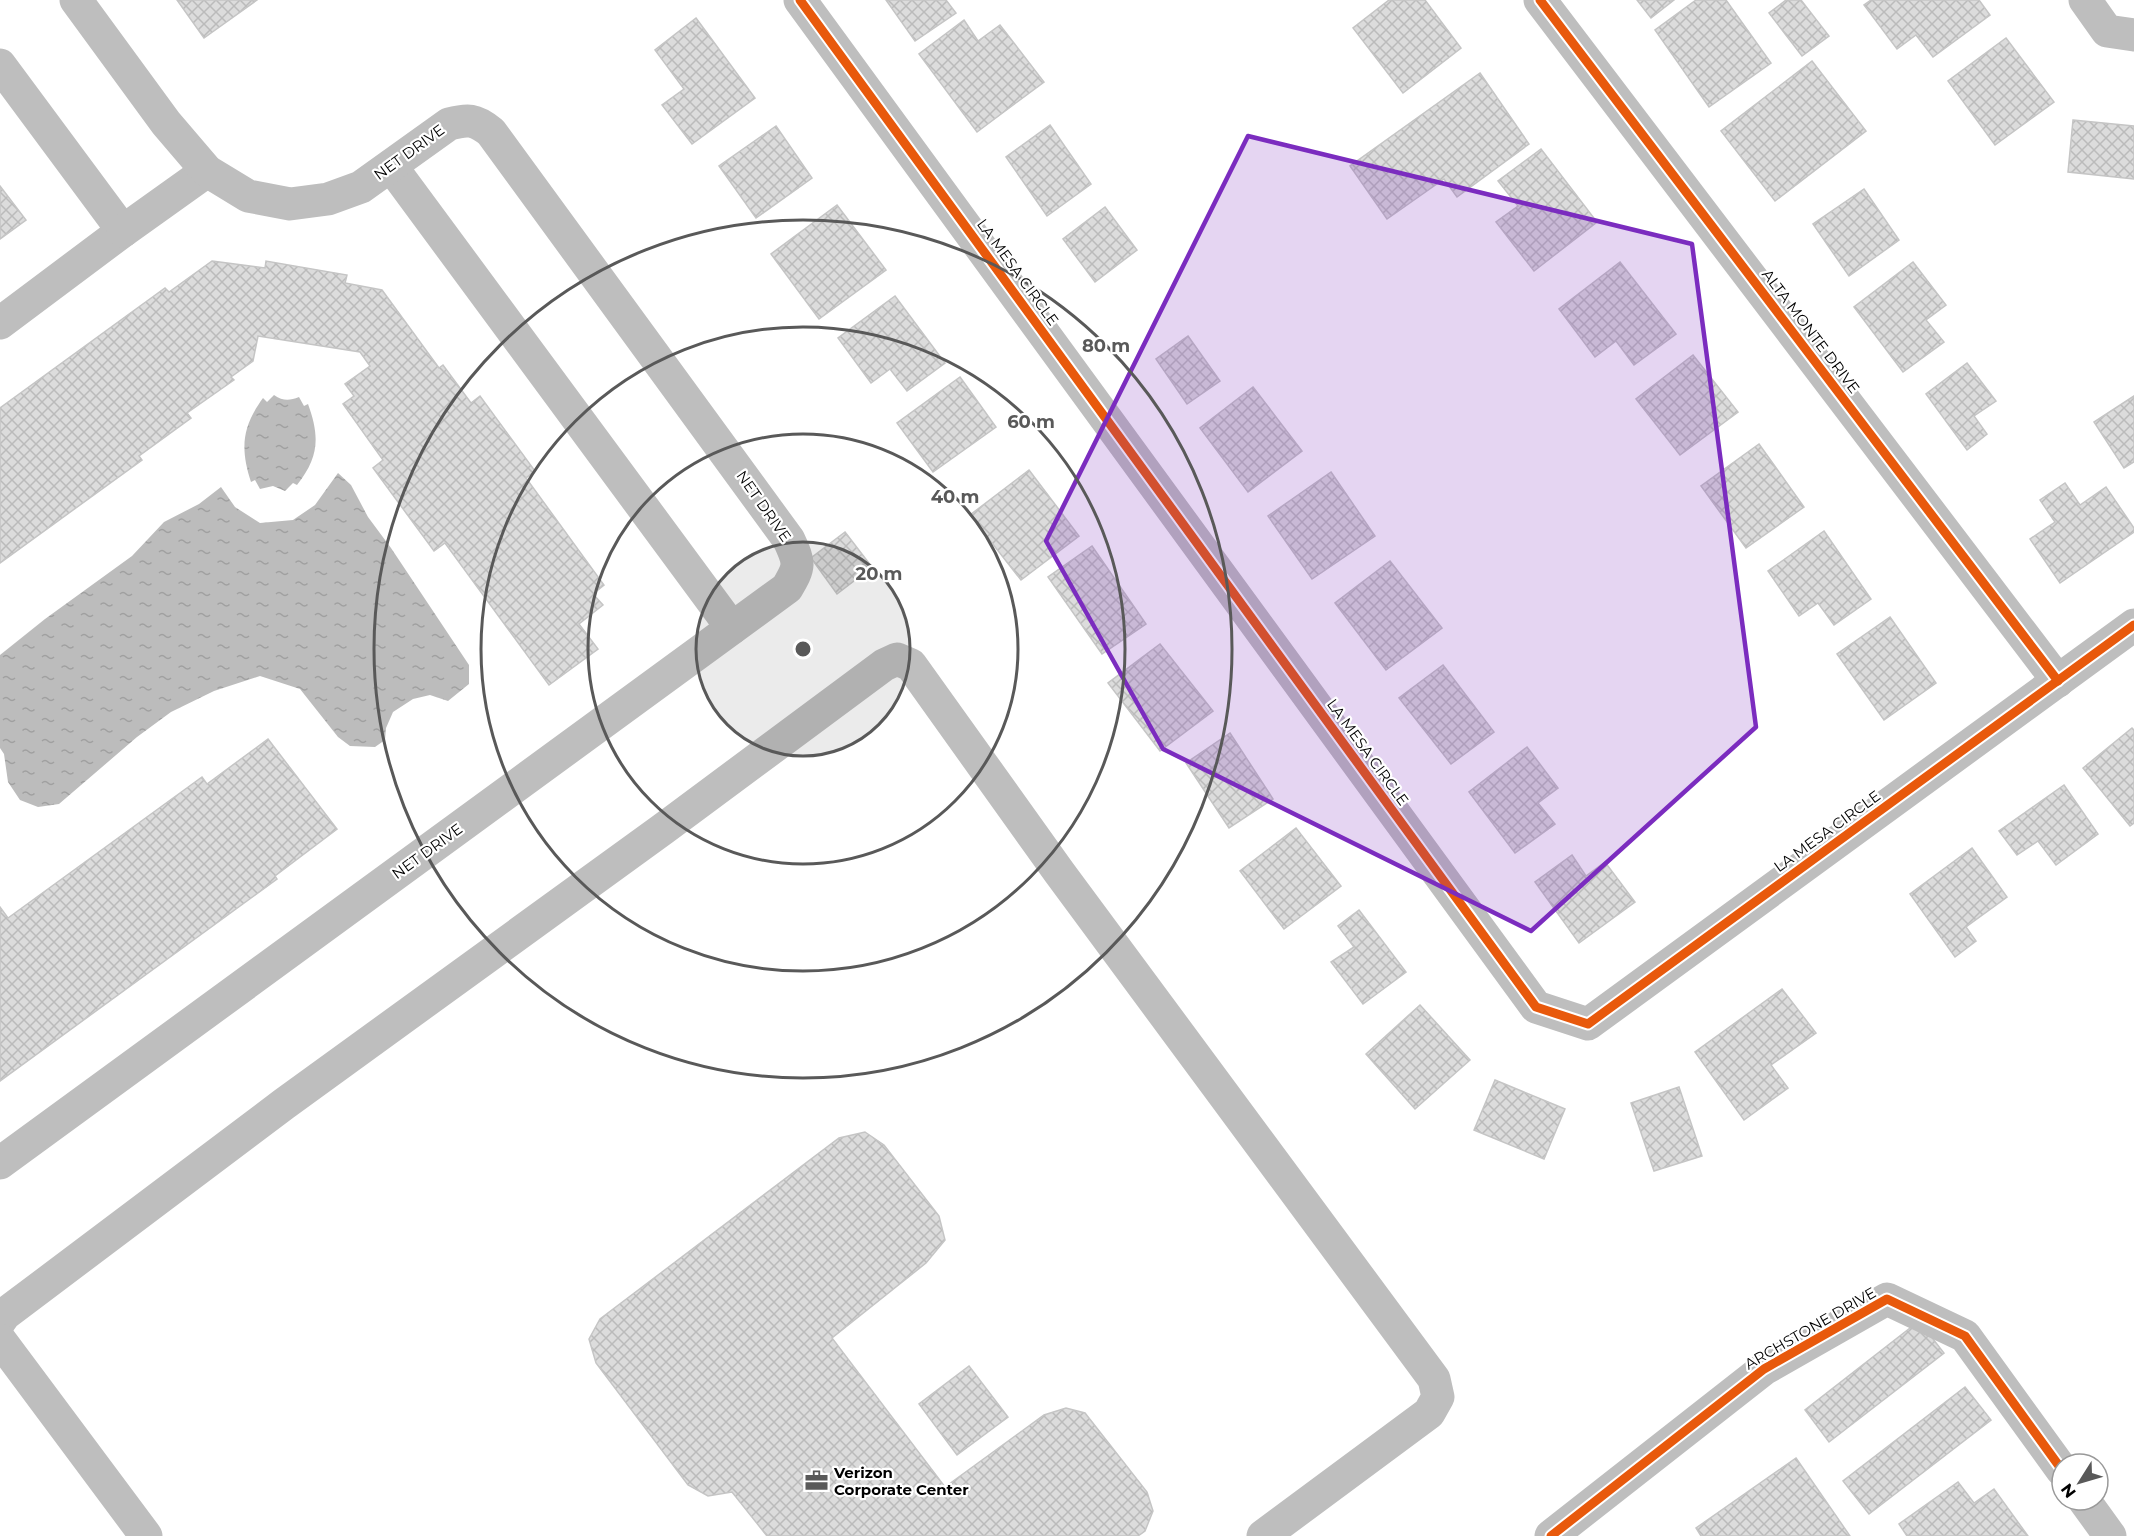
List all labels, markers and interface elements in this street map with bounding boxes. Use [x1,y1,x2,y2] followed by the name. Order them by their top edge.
[370,120,448,184] street label: NET DRIVE
[973,215,1063,329] street label: LA MESA CIRCLE
[1758,265,1864,397] street label: ALTA MONTE DRIVE
[1082,335,1130,357] text: 80 m
[1007,411,1055,433] text: 60 m
[733,467,795,545] street label: NET DRIVE
[931,486,979,508] text: 40 m
[856,563,902,585] text: 20 m
[793,639,813,659] centre of rings
[1323,695,1413,809] street label: LA MESA CIRCLE
[1770,786,1884,876] street label: LA MESA CIRCLE
[388,819,466,883] street label: NET DRIVE
[1741,1283,1879,1373] street label: ARCHSTONE DRIVE
[2050,1452,2110,1512] north arrow
[833,1463,969,1499] place label: Verizon Corporate Center
[803,1468,829,1494] office icon: Verizon Corporate Center
[2057,1480,2080,1502] text: N

